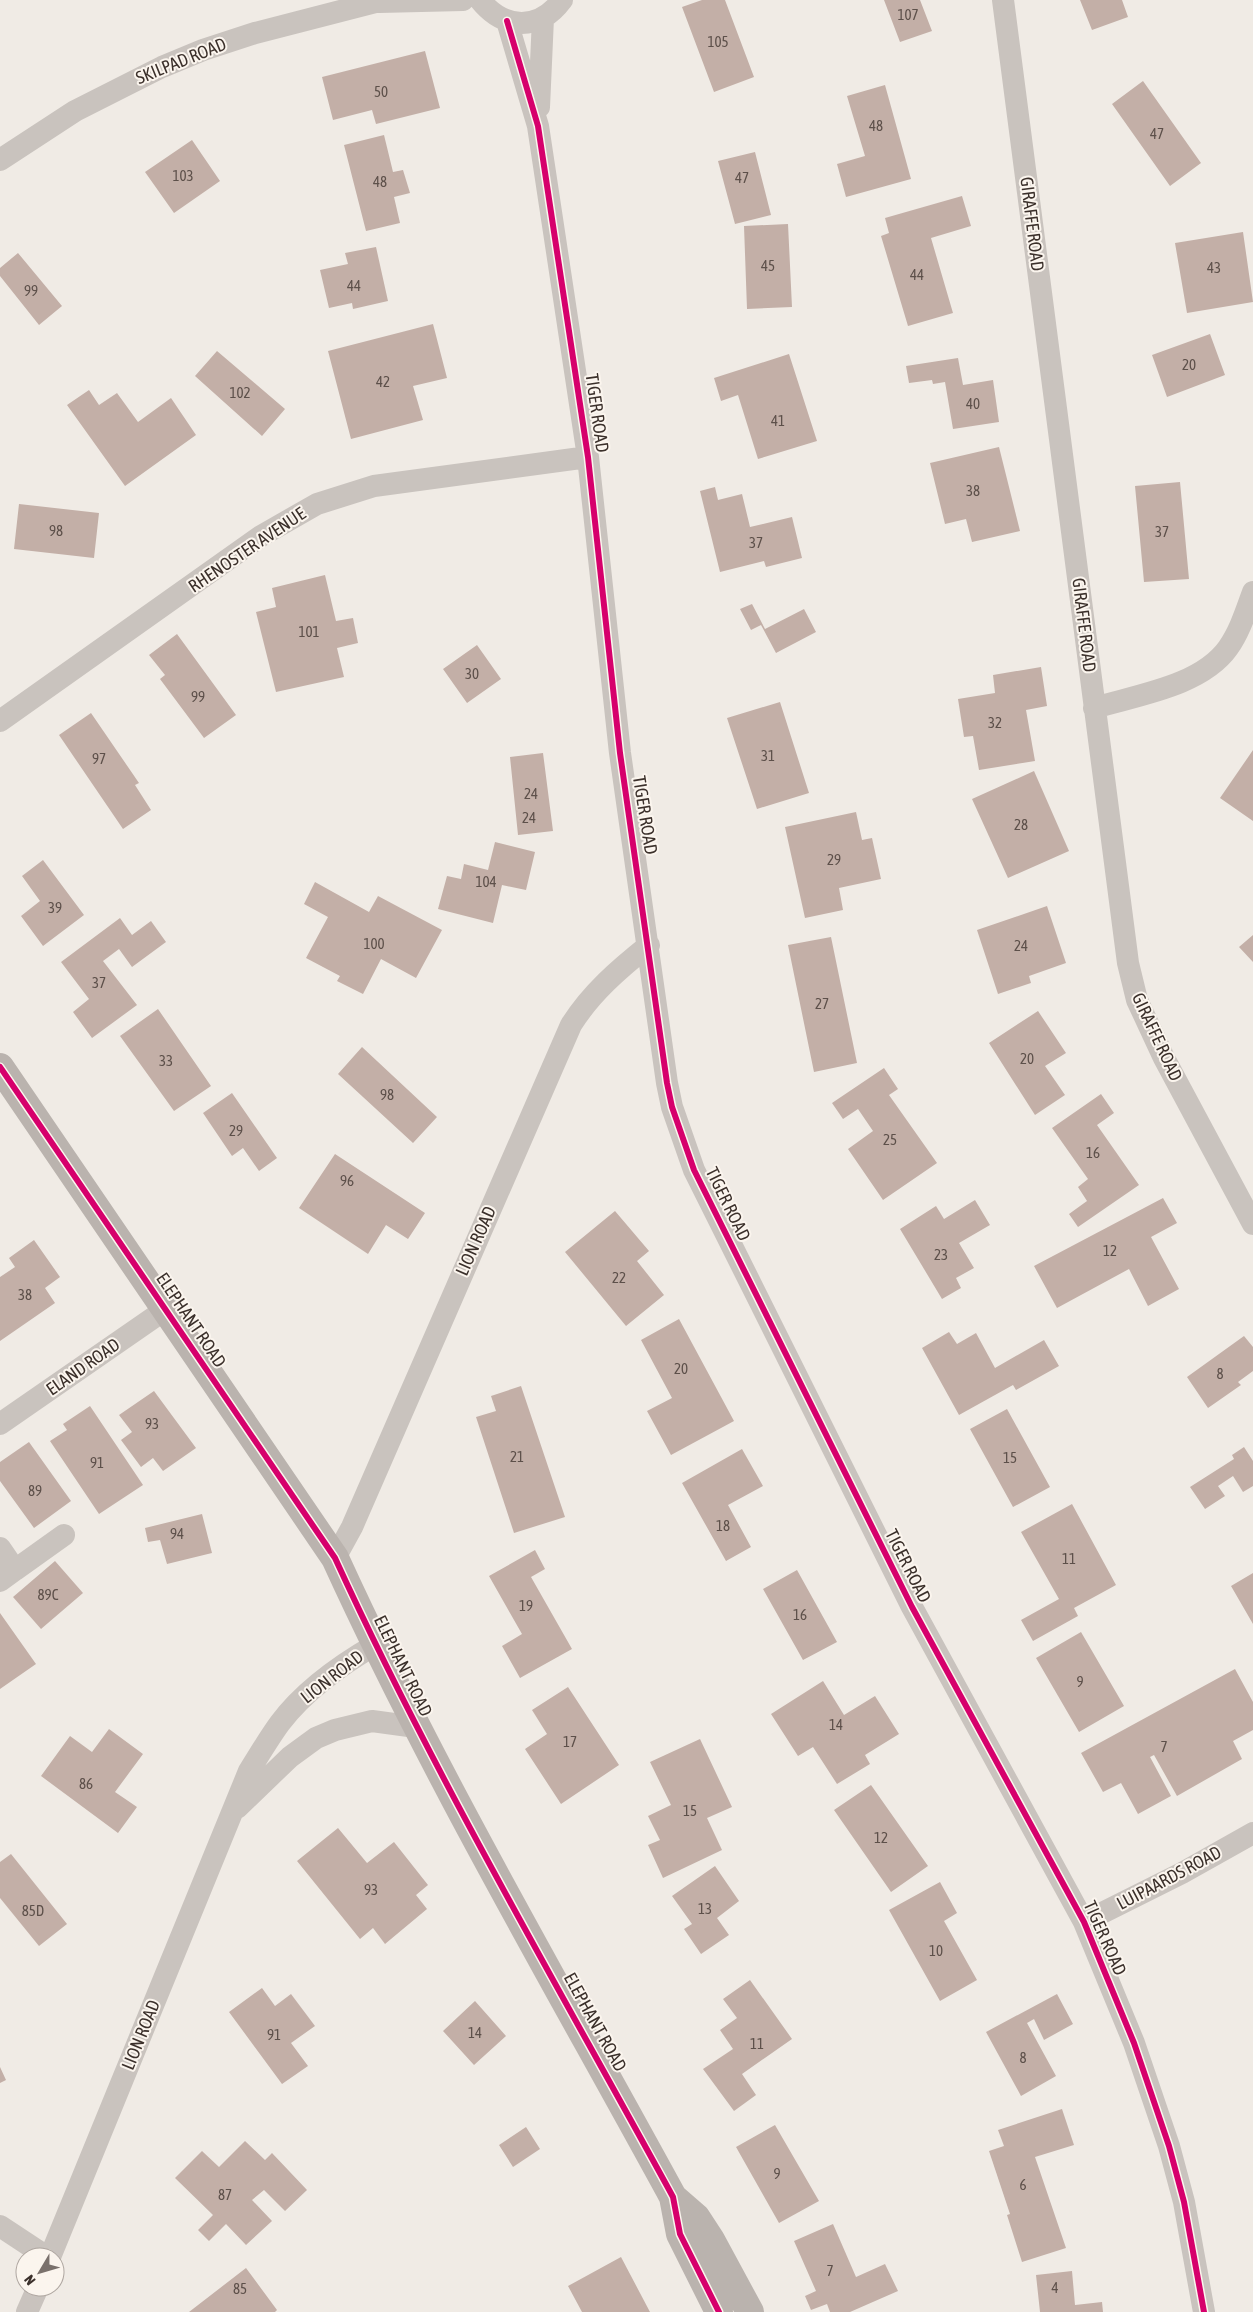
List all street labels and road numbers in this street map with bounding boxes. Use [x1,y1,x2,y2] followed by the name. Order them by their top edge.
[133,33,229,88] street label: SKILPAD ROAD
[1016,176,1049,272] street label: GIRAFFE ROAD
[582,372,613,454] street label: TIGER ROAD
[184,502,310,597] street label: RHENOSTER AVENUE
[1068,577,1101,673] street label: GIRAFFE ROAD
[629,774,662,856] street label: TIGER ROAD
[1128,989,1187,1084] street label: GIRAFFE ROAD
[702,1163,755,1244] street label: TIGER ROAD
[451,1203,500,1279] street label: LION ROAD
[152,1268,231,1371] street label: ELEPHANT ROAD
[42,1334,123,1400] street label: ELAND ROAD
[881,1526,936,1606] street label: TIGER ROAD
[370,1612,437,1720] street label: ELEPHANT ROAD
[296,1646,367,1707] street label: LION ROAD
[1113,1841,1225,1914] street label: LUIPAARDS ROAD
[1080,1897,1131,1978] street label: TIGER ROAD
[560,1969,631,2075] street label: ELEPHANT ROAD
[117,1997,164,2073] street label: LION ROAD

